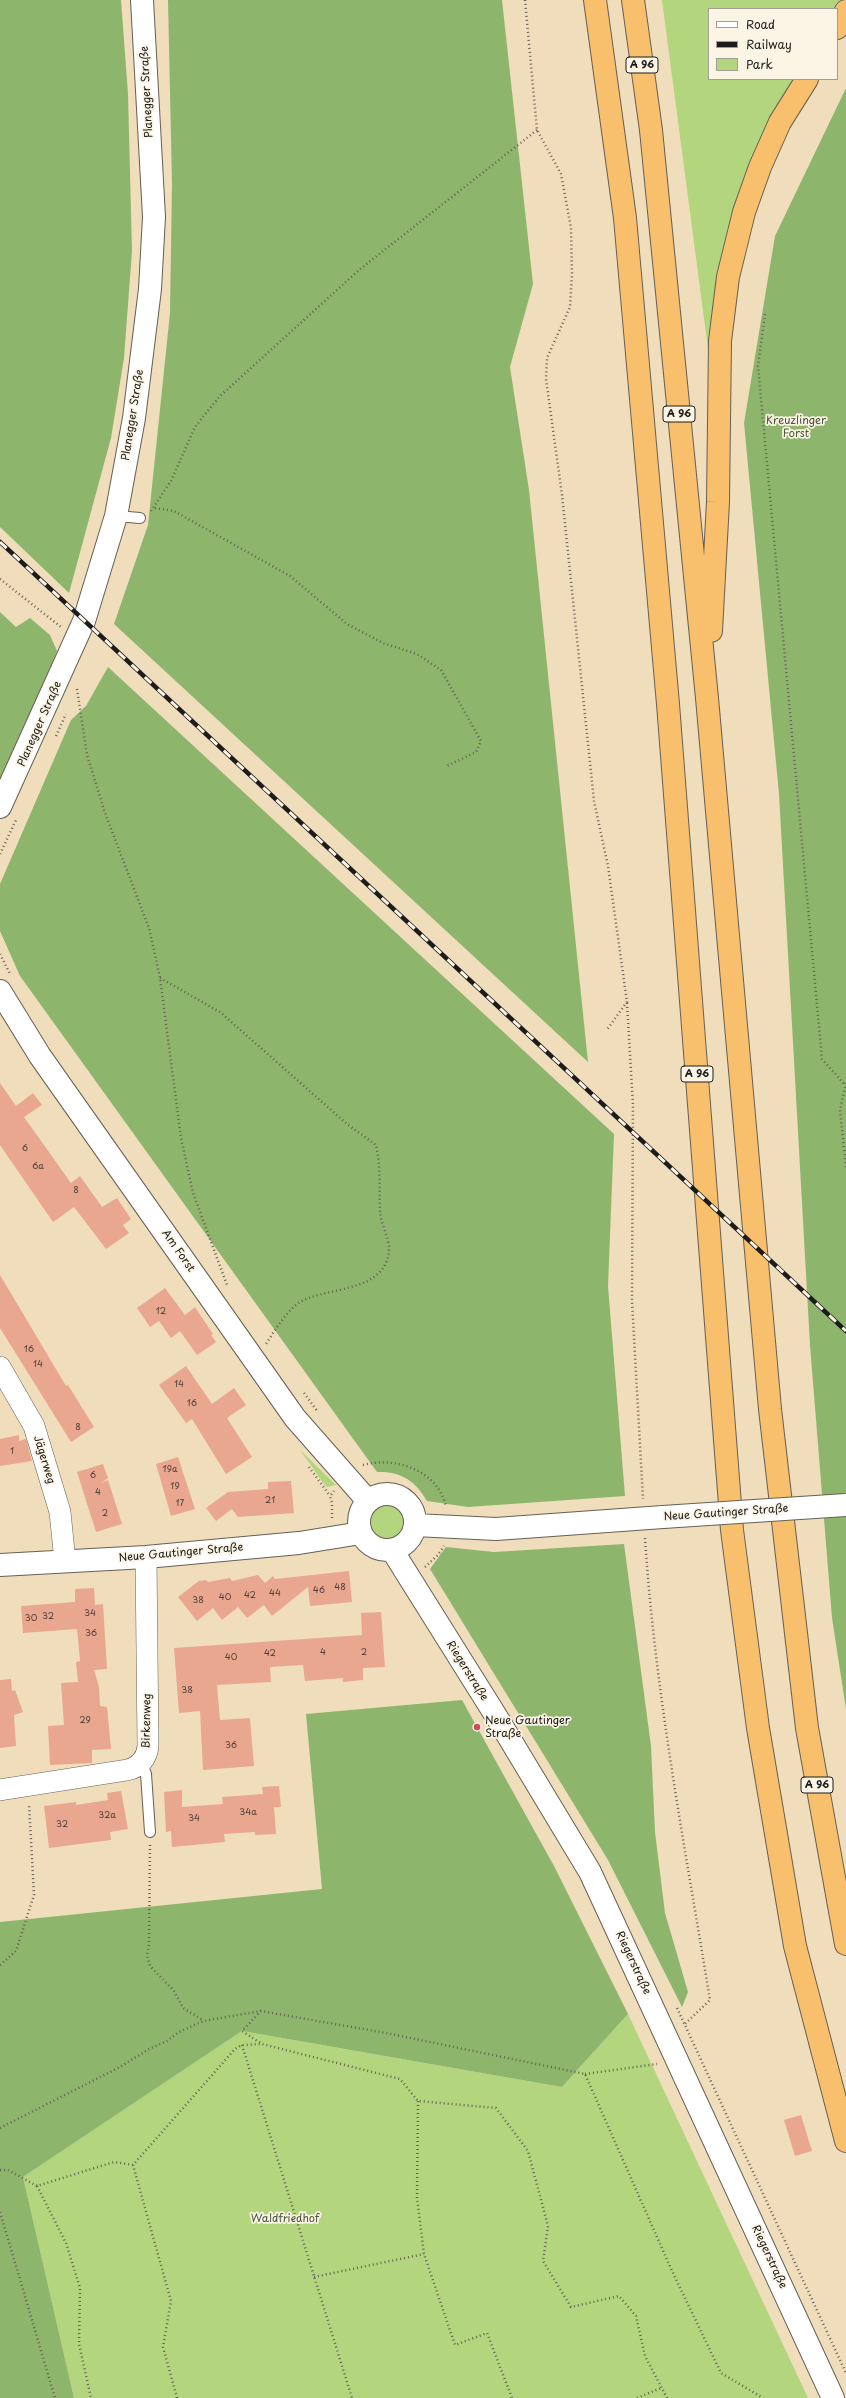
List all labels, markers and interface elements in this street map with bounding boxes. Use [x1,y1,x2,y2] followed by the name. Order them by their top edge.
[708,8,838,80] legend
[746,15,775,33] text: Road
[746,35,792,53] text: Railway
[138,46,156,138] street label: Planegger Straße
[746,55,773,73] text: Park
[626,57,658,73] road number: A 96
[119,368,147,462] street label: Planegger Straße
[663,406,695,422] road number: A 96
[766,414,826,440] park label: Kreuzlinger Forst
[15,679,65,769] street label: Planegger Straße
[681,1066,713,1082] road number: A 96
[22,1144,28,1154] house number: 6
[32,1162,44,1172] house number: 6a
[73,1186,79,1196] house number: 8
[159,1227,197,1275] street label: Am Forst
[156,1307,166,1317] house number: 12
[24,1345,34,1355] house number: 16
[33,1360,43,1370] house number: 14
[174,1380,184,1390] house number: 14
[187,1399,197,1409] house number: 16
[75,1423,81,1433] house number: 8
[30,1434,58,1486] street label: Jägerweg
[10,1447,14,1457] house number: 1
[163,1465,177,1475] house number: 19a
[90,1471,96,1481] house number: 6
[170,1482,180,1492] house number: 19
[95,1488,101,1498] house number: 4
[265,1496,275,1506] house number: 21
[176,1499,184,1509] house number: 17
[663,1502,789,1524] street label: Neue Gautinger Straße
[102,1509,108,1519] house number: 2
[118,1541,244,1565] street label: Neue Gautinger Straße
[334,1583,346,1593] house number: 48
[313,1586,325,1596] house number: 46
[269,1589,281,1599] house number: 44
[244,1591,256,1601] house number: 42
[219,1593,231,1603] house number: 40
[192,1596,204,1606] house number: 38
[84,1609,96,1619] house number: 34
[42,1612,54,1622] house number: 32
[25,1614,37,1624] house number: 30
[85,1629,97,1639] house number: 36
[443,1639,491,1703] street label: Riegerstraße
[320,1648,326,1658] house number: 4
[361,1648,367,1658] house number: 2
[264,1649,276,1659] house number: 42
[225,1653,237,1663] house number: 40
[181,1686,193,1696] house number: 38
[140,1693,154,1749] street label: Birkenweg
[485,1714,570,1740] place label: Neue Gautinger Straße
[79,1716,91,1726] house number: 29
[472,1722,482,1732] marker: Neue Gautinger Straße
[225,1741,237,1751] house number: 36
[801,1777,833,1793] road number: A 96
[239,1808,257,1818] house number: 34a
[98,1811,116,1821] house number: 32a
[188,1814,200,1824] house number: 34
[56,1820,68,1830] house number: 32
[613,1929,653,1997] street label: Riegerstraße
[251,2212,319,2226] park label: Waldfriedhof
[749,2223,789,2291] street label: Riegerstraße

